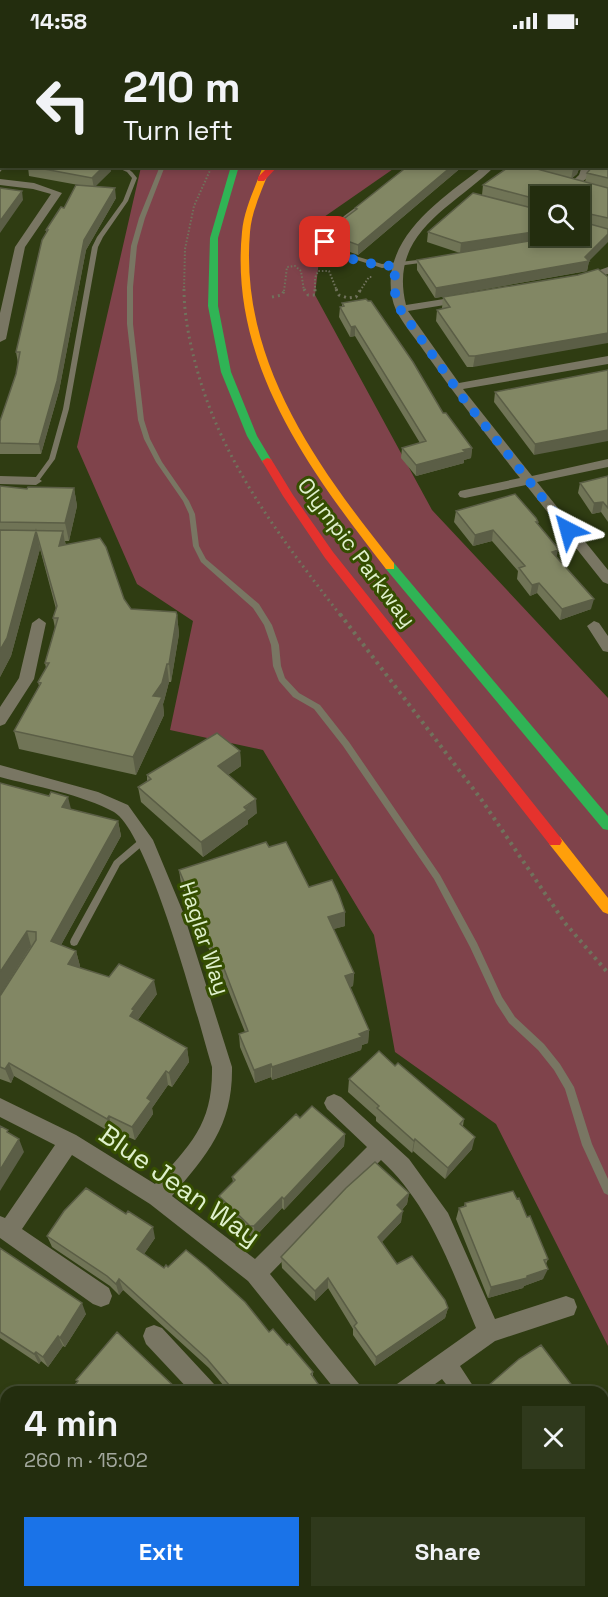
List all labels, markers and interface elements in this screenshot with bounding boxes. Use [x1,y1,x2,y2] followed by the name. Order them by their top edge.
[30,7,87,35] text: 14:58
[123,61,241,114] text: 210 m
[24,66,102,144] icon: left
[123,113,233,148] text: Turn left
[530,186,590,246] map controls
[530,186,590,246] button: search
[299,216,350,267] pin
[308,225,341,258] icon: arrive
[292,472,422,632] street label: Olympic Parkway
[536,498,600,562] position arrow
[174,878,236,998] street label: Haglar Way
[93,1116,267,1254] street label: Blue Jean Way
[24,1401,119,1447] text: 4 min
[522,1406,585,1469] button: close
[24,1447,148,1473] text: 260 m · 15:02
[24,1517,299,1586] button: Exit
[311,1517,585,1586] button: Share

